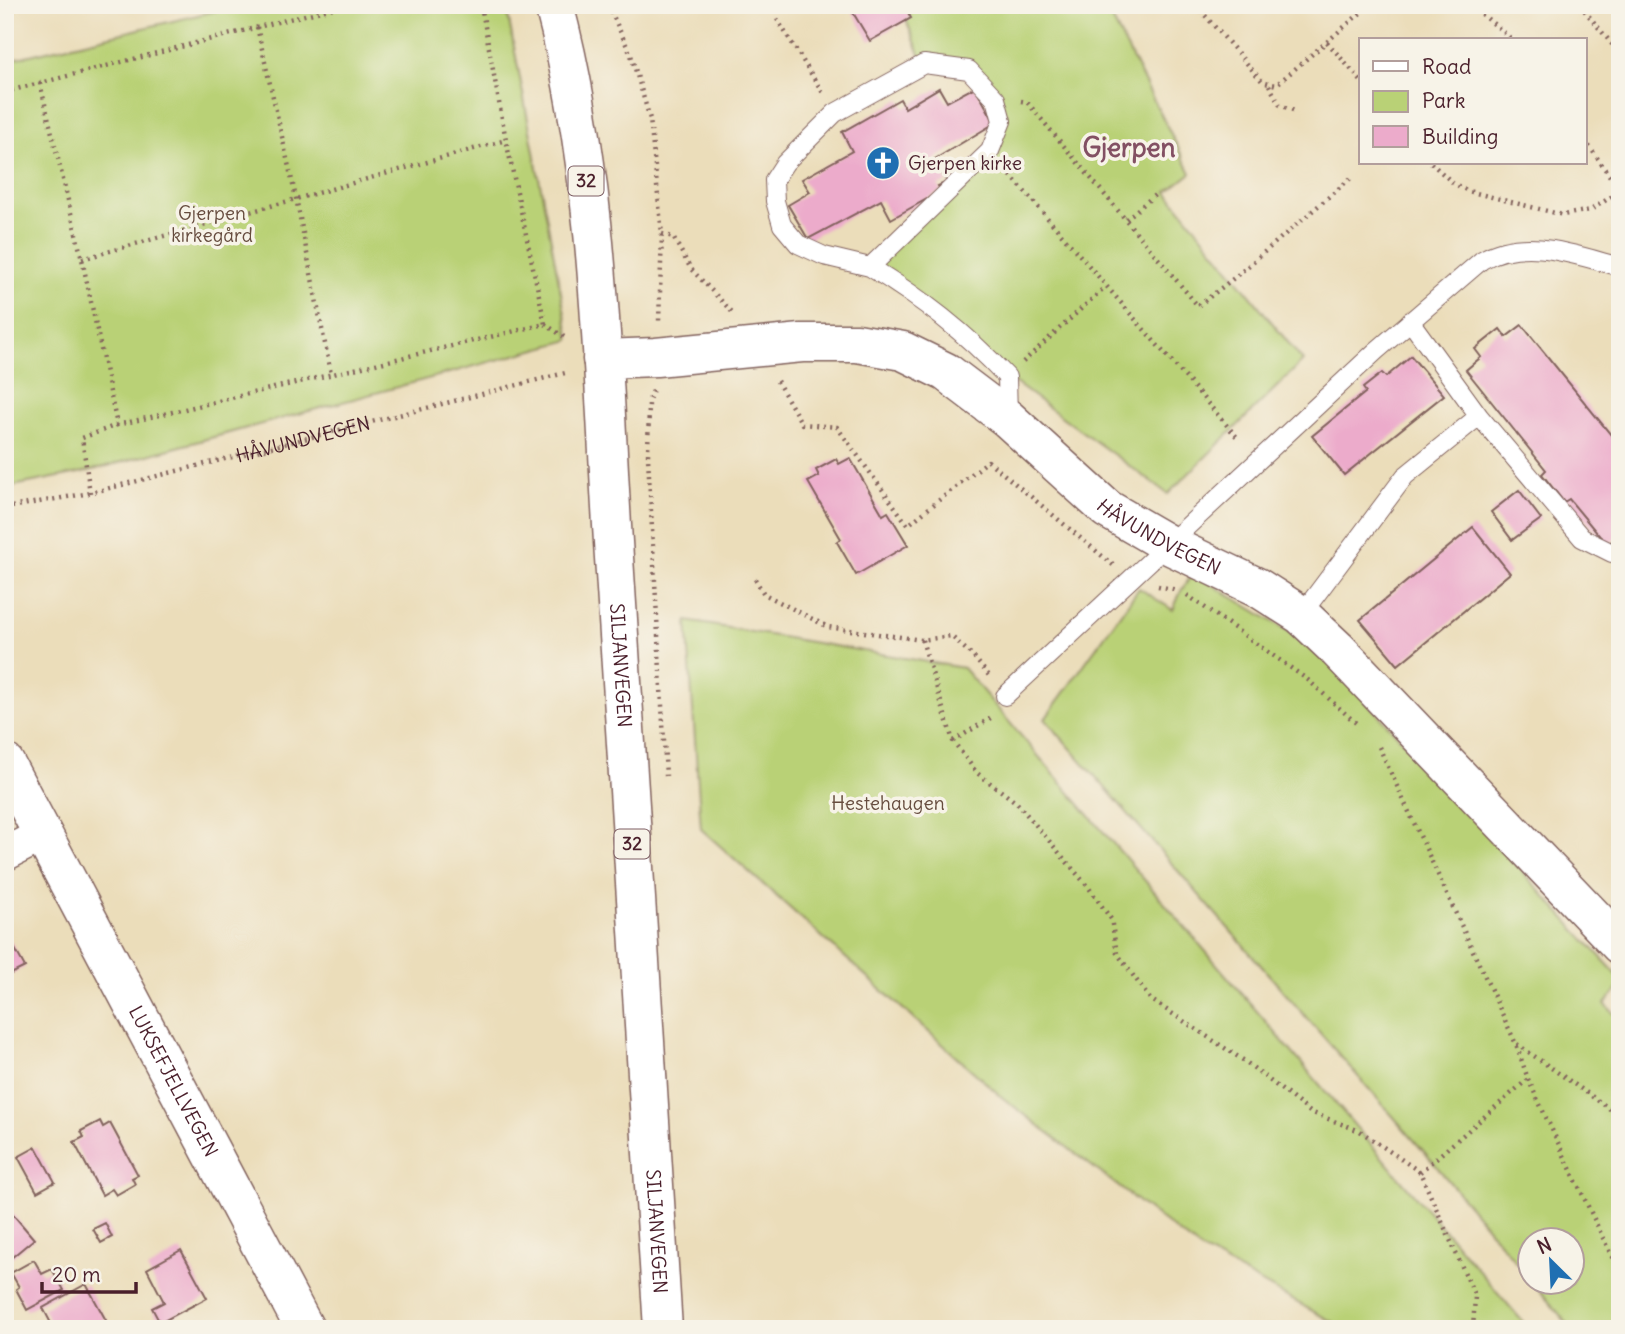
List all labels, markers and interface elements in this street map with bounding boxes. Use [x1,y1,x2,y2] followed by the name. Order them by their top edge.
[1359,38,1586,164] legend
[1422,53,1471,80] text: Road
[1422,87,1465,114] text: Park
[1422,123,1498,150] text: Building
[1082,131,1176,164] district label: Gjerpen
[864,144,902,182] church icon: Gjerpen kirke
[908,151,1022,175] place label: Gjerpen kirke
[568,166,604,196] road number: 32
[171,201,253,247] park label: Gjerpen kirkegård
[233,411,373,468] street label: HÅVUNDVEGEN
[1092,494,1225,580] street label: HÅVUNDVEGEN
[605,603,637,728] street label: SILJANVEGEN
[831,791,945,815] park label: Hestehaugen
[614,830,650,858] road number: 32
[124,1001,223,1161] street label: LUKSEFJELLVEGEN
[641,1169,673,1294] street label: SILJANVEGEN
[1516,1226,1586,1296] north arrow
[1533,1232,1555,1259] text: N
[42,1250,136,1294] scale bar
[52,1261,101,1288] text: 20 m

